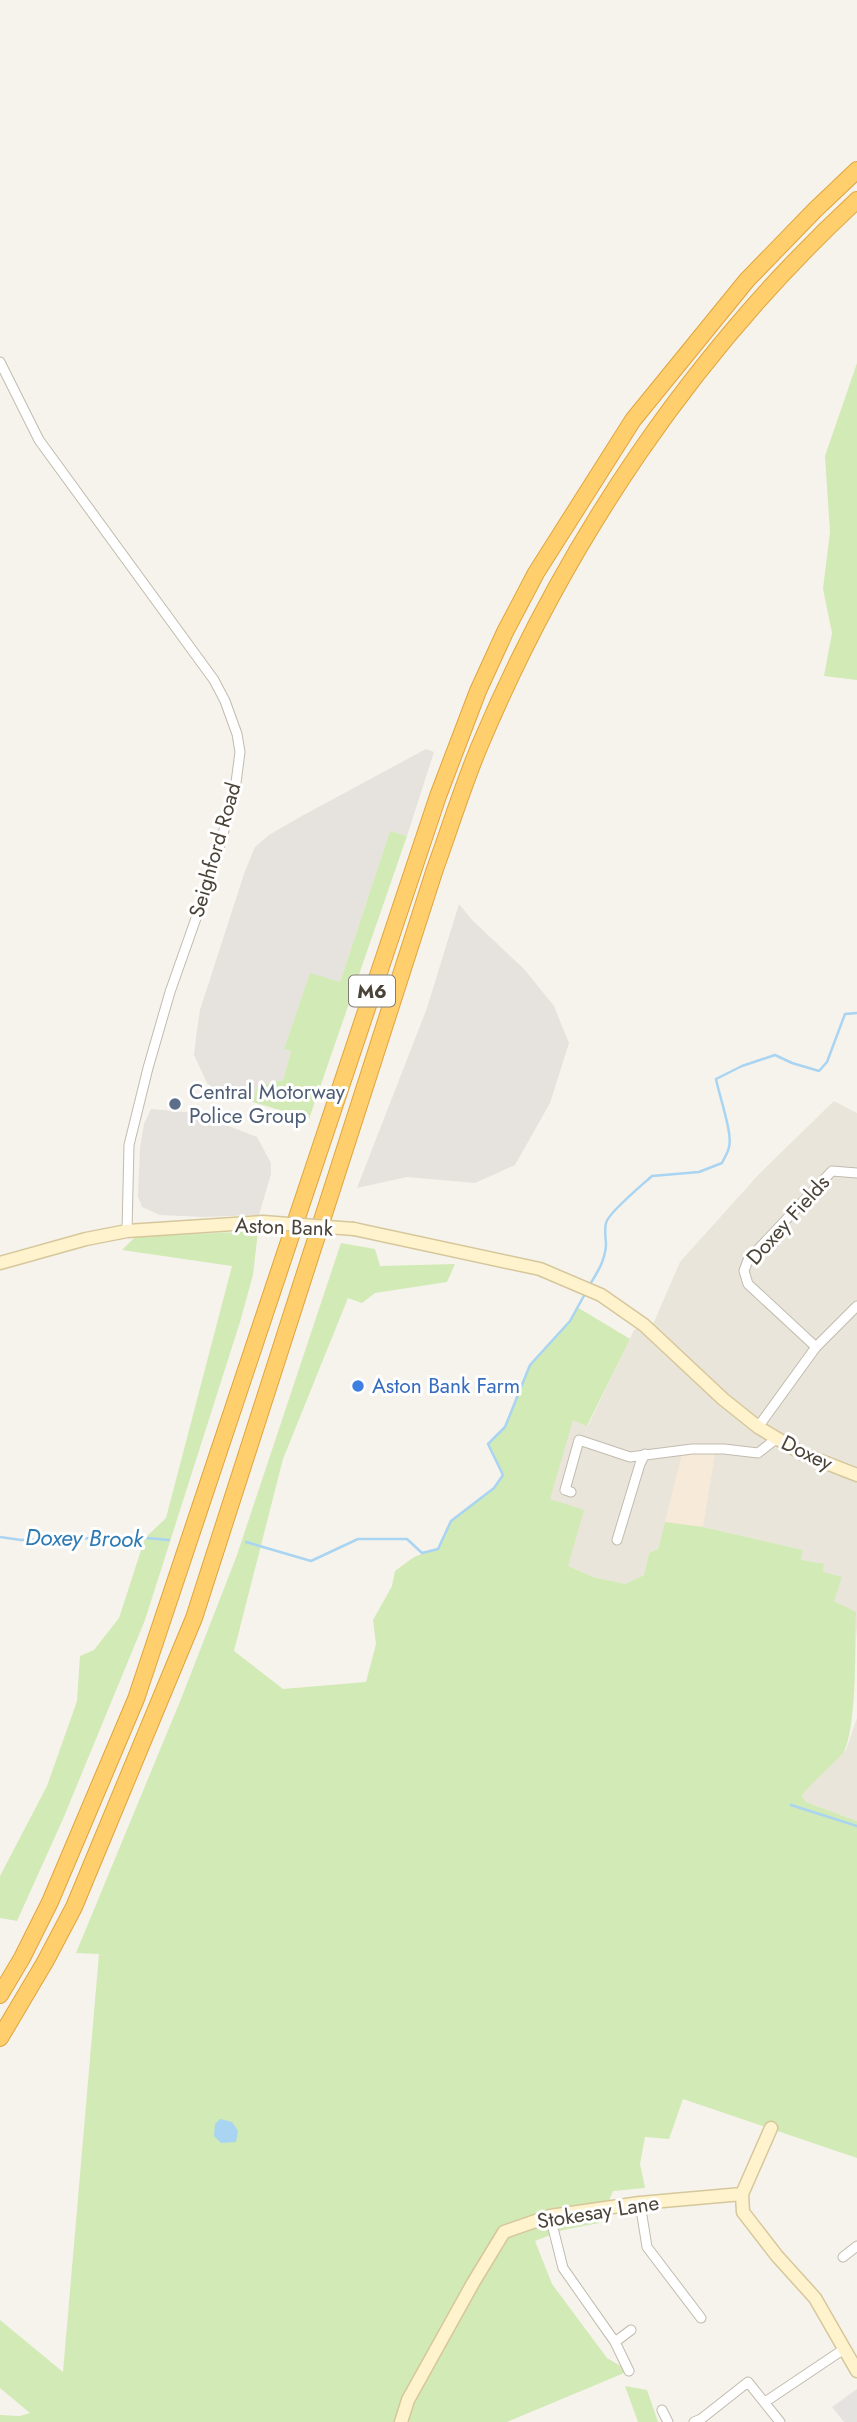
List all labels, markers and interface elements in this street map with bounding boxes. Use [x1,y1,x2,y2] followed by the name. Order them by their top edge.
[181,779,249,921] street label: Seighford Road
[349,976,395,1007] road number: M6
[189,1077,346,1131] place label: Central Motorway Police Group
[167,1096,183,1112] marker: Central Motorway Police Group
[739,1168,837,1272] street label: Doxey Fields
[234,1210,334,1244] street label: Aston Bank
[372,1371,520,1401] place label: Aston Bank Farm
[350,1378,366,1394] marker: Aston Bank Farm
[776,1428,838,1479] street label: Doxey
[25,1520,144,1556] water label: Doxey Brook
[535,2188,661,2236] street label: Stokesay Lane

